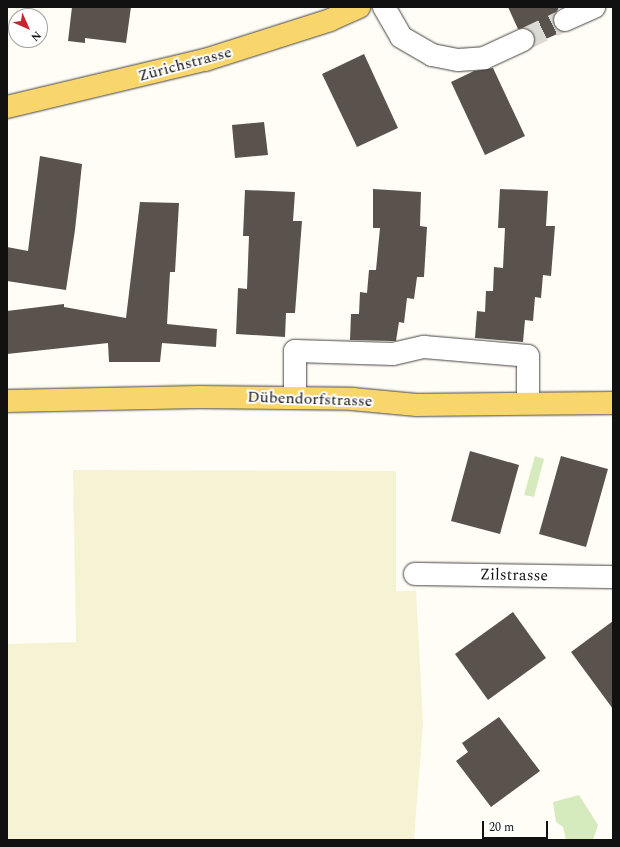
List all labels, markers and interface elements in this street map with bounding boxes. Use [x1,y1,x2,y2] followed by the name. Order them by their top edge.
[8,8,48,48] north arrow
[27,27,45,45] text: N
[136,42,234,86] street label: Zürichstrasse
[247,387,373,411] street label: Dübendorfstrasse
[480,565,548,585] street label: Zilstrasse
[484,813,550,839] scale bar
[489,818,514,837] text: 20 m

